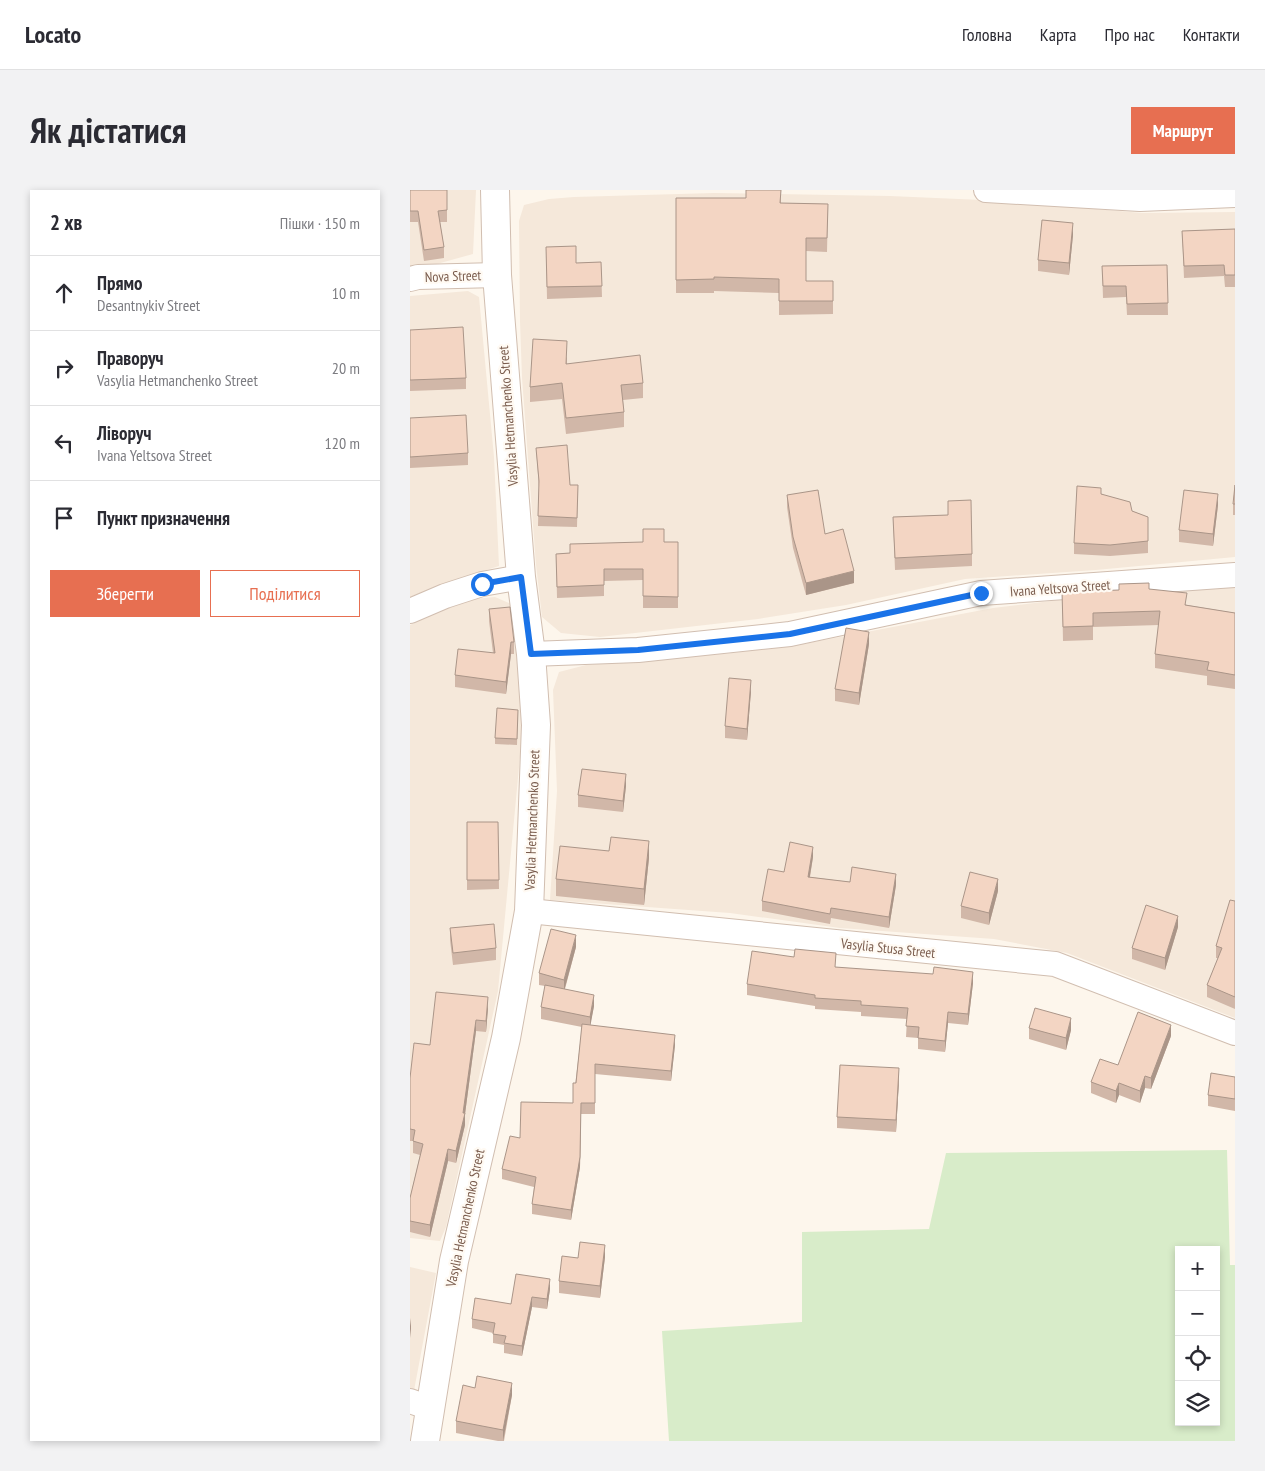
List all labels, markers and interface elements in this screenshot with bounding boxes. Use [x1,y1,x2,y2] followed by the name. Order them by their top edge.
[25,19,81,50] text: Locato
[962,23,1012,46] text: Головна
[1040,23,1077,46] text: Карта
[1105,23,1155,46] text: Про нас
[1183,23,1240,46] text: Контакти
[30,107,186,153] text: Як дістатися
[1131,107,1235,154] button: Маршрут
[50,209,82,236] text: 2 хв
[280,213,360,233] text: Пішки · 150 m
[424,266,482,286] street label: Nova Street
[97,271,142,295] text: Прямо
[50,279,78,307] icon: ahead
[332,283,360,303] text: 10 m
[97,295,200,315] text: Desantnykiv Street
[494,345,522,488] street label: Vasylia Hetmanchenko Street
[97,346,164,370] text: Праворуч
[50,354,78,382] icon: right
[332,358,360,378] text: 20 m
[97,370,258,390] text: Vasylia Hetmanchenko Street
[97,421,151,445] text: Ліворуч
[50,429,78,457] icon: left
[325,433,360,453] text: 120 m
[97,445,212,465] text: Ivana Yeltsova Street
[50,504,78,532] icon: arrive
[97,506,230,530] text: Пункт призначення
[50,570,200,617] button: Зберегти
[210,570,360,617] button: Поділитися
[471,573,494,596] route start
[1009,576,1111,600] street label: Ivana Yeltsova Street
[970,582,993,605] route end
[521,749,543,892] street label: Vasylia Hetmanchenko Street
[839,934,936,962] street label: Vasylia Stusa Street
[441,1147,488,1290] street label: Vasylia Hetmanchenko Street
[1175,1246,1220,1426] map controls
[1175,1246,1220,1291] button: +
[1175,1291,1220,1336] button: −
[1175,1336,1220,1381] button: locate
[1175,1381,1220,1426] button: layers

